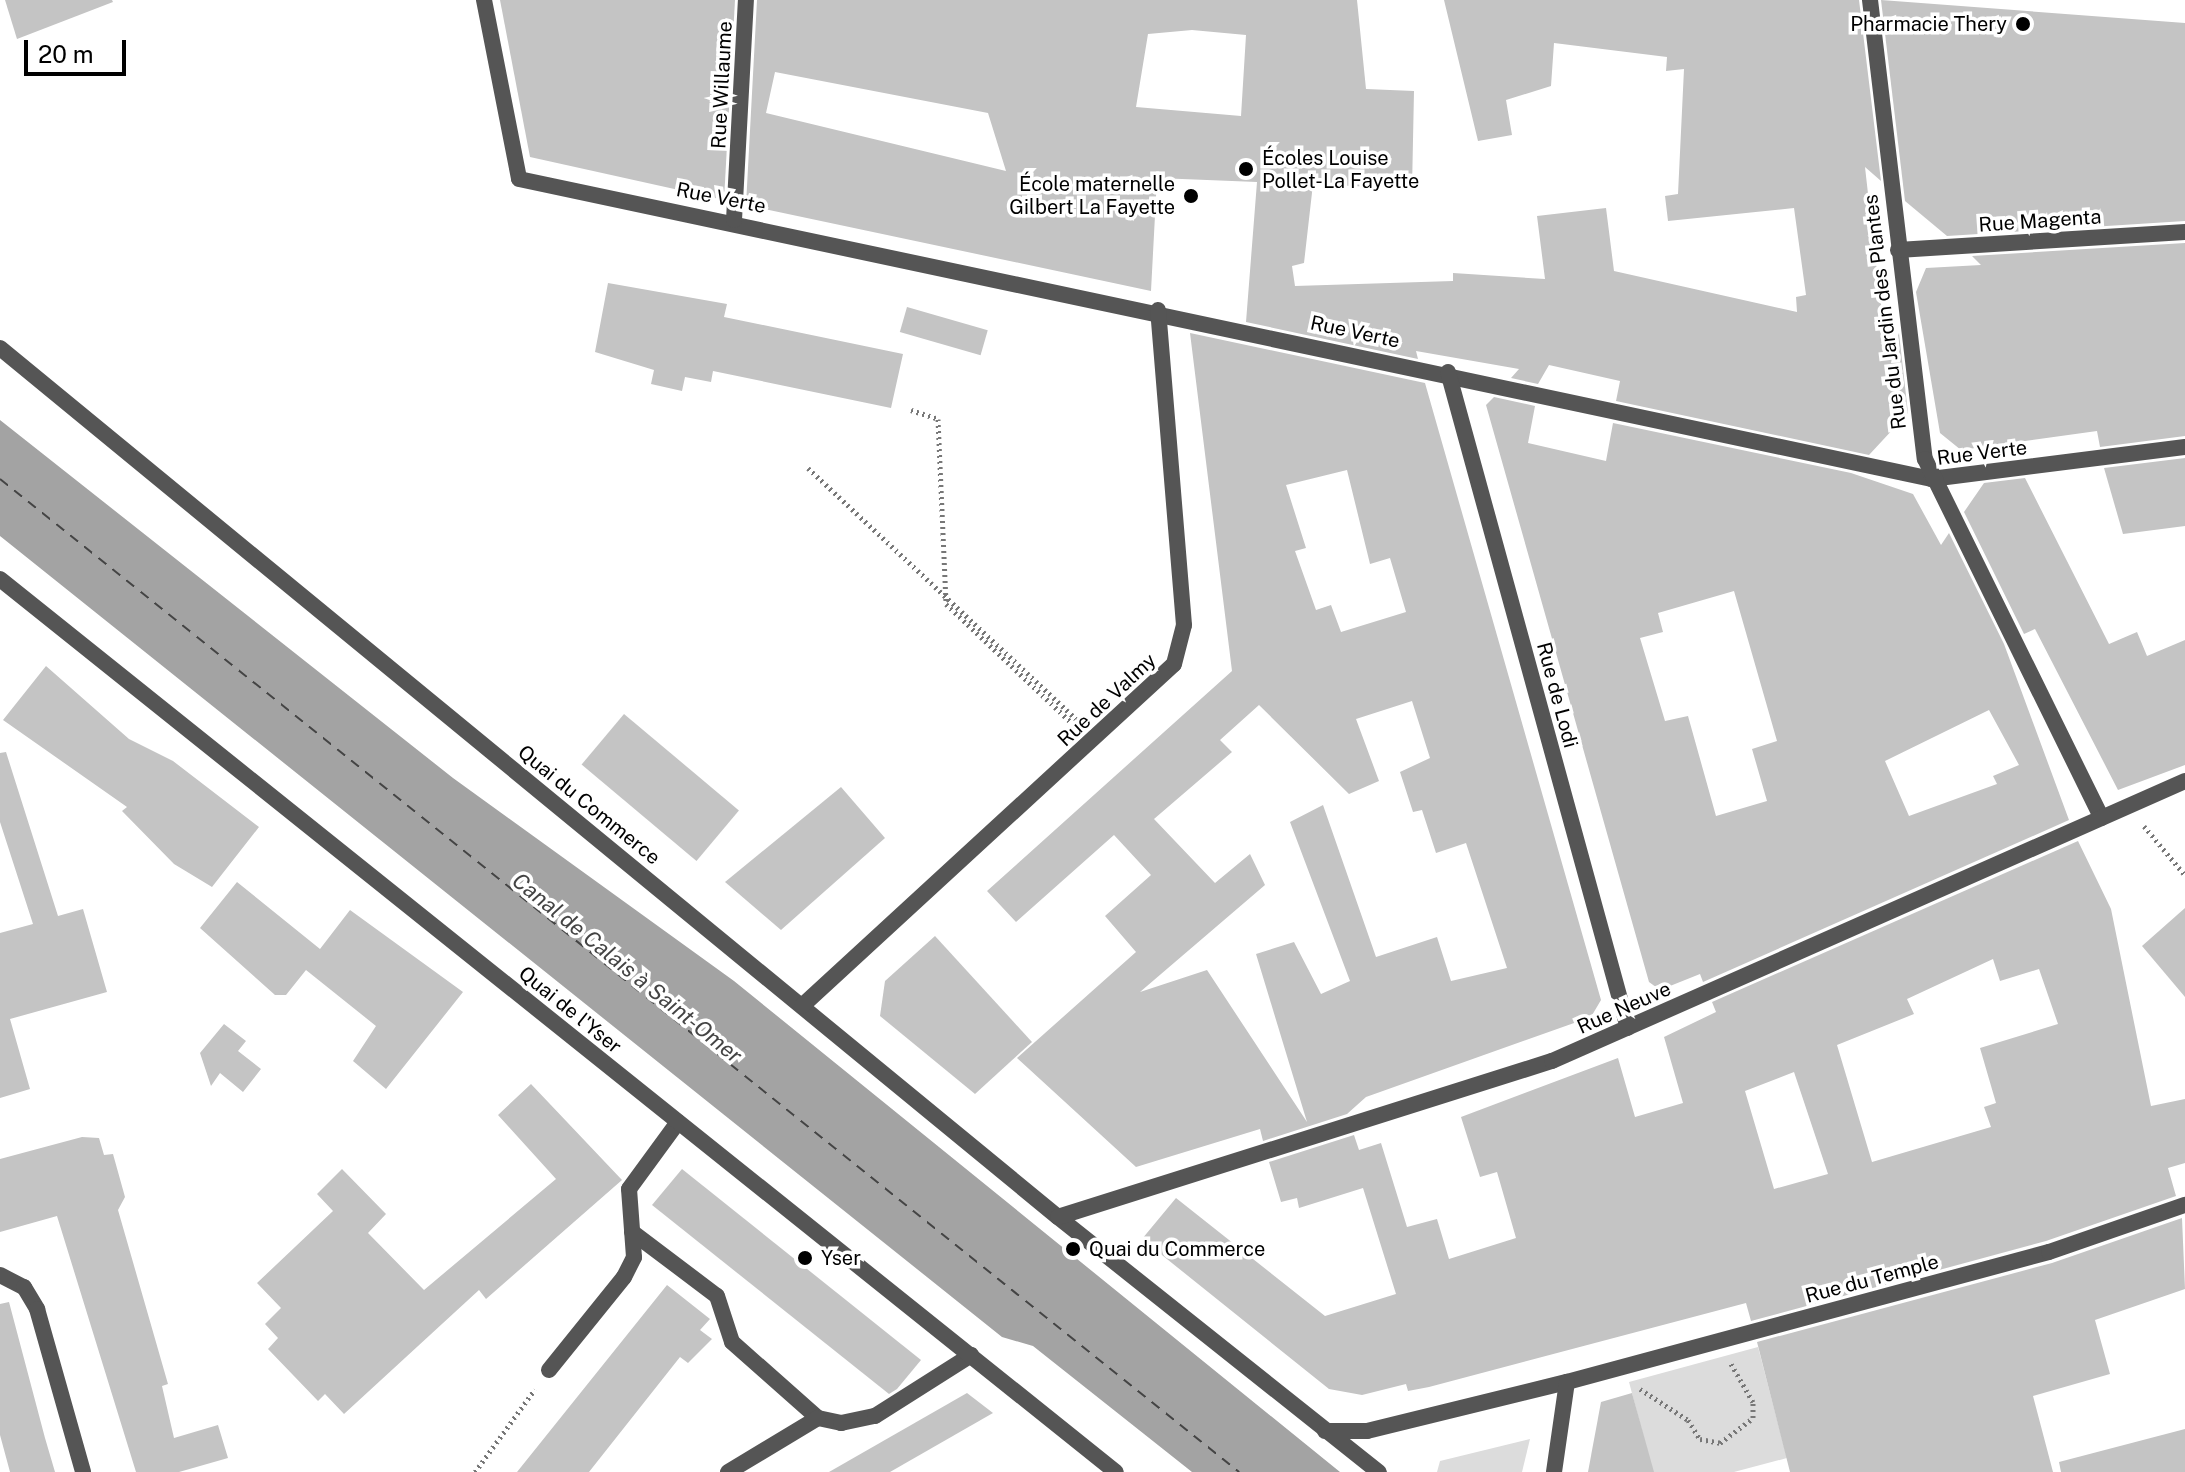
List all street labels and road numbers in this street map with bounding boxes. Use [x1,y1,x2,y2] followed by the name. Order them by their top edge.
[707,20,737,150] street label: Rue Willaume
[674,177,768,219] street label: Rue Verte
[1859,193,1911,431] street label: Rue du Jardin des Plantes
[1978,205,2102,237] street label: Rue Magenta
[1308,311,1402,353] street label: Rue Verte
[1935,436,2029,470] street label: Rue Verte
[1531,639,1583,751] street label: Rue de Lodi
[1053,648,1161,752] street label: Rue de Valmy
[513,740,665,870] street label: Quai du Commerce
[514,961,626,1059] street label: Quai de l'Yser
[1573,977,1675,1039] street label: Rue Neuve
[1802,1250,1942,1308] street label: Rue du Temple

